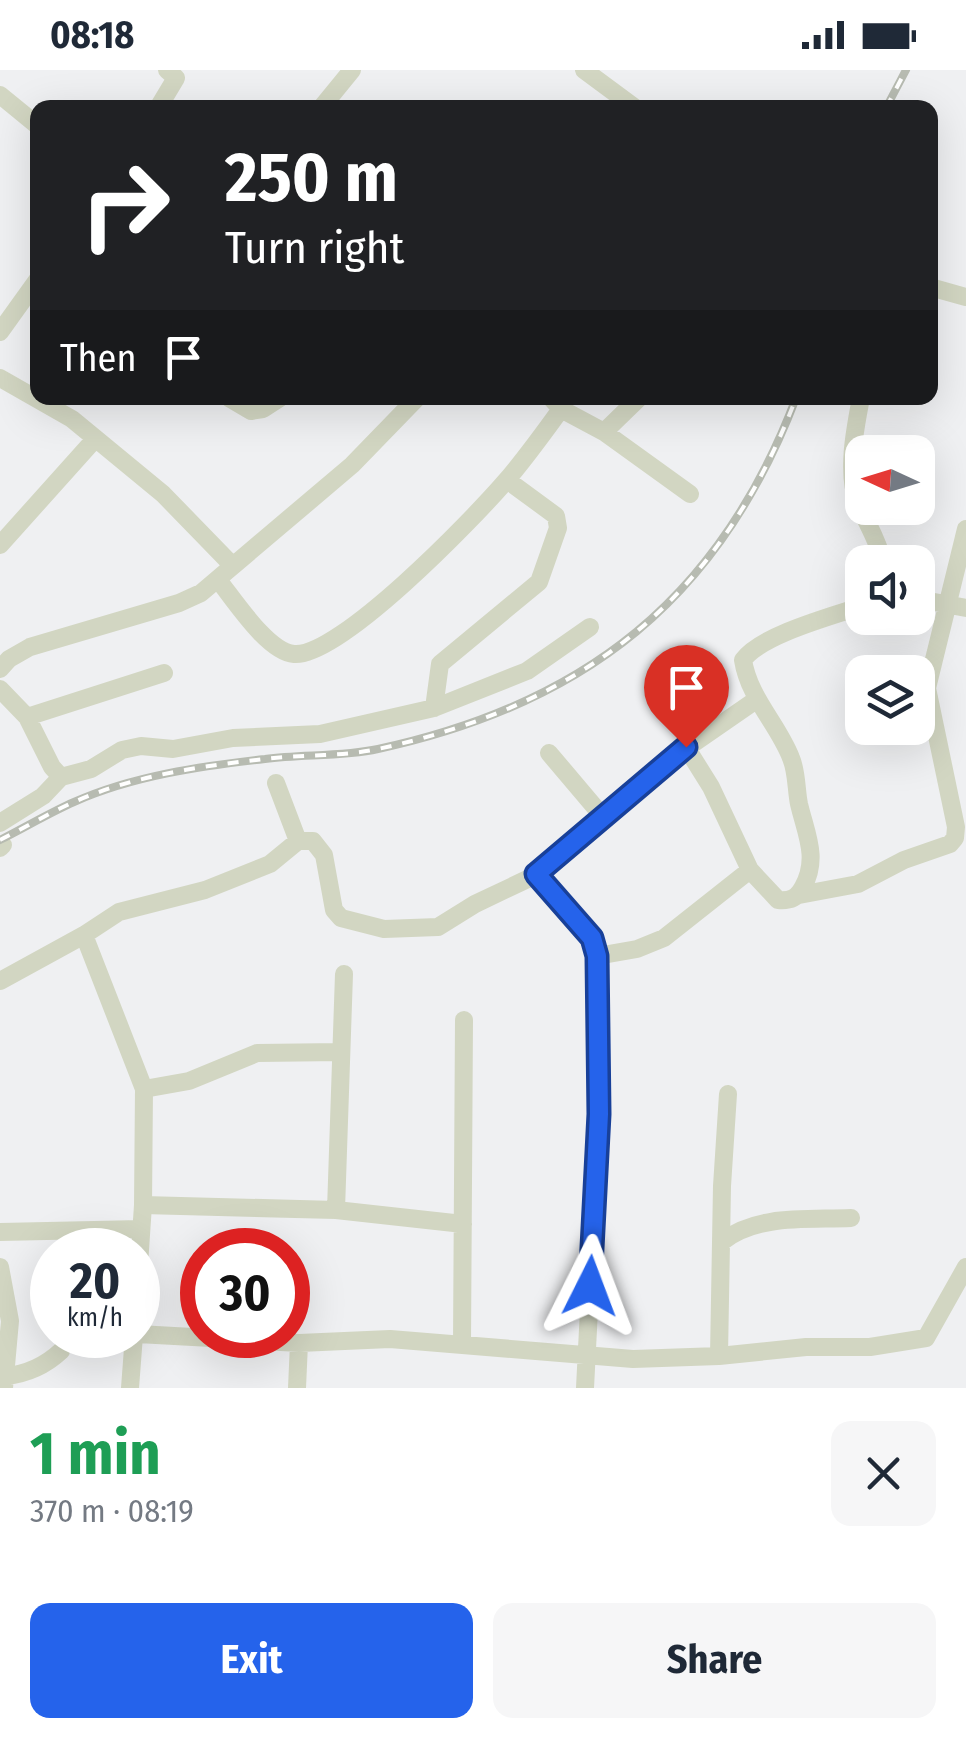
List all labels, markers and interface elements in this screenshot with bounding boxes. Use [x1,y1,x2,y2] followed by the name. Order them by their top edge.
[50,12,134,58] text: 08:18
[225,136,398,220] text: 250 m
[60,140,190,270] icon: right
[225,221,404,275] text: Turn right
[156,330,211,385] icon: arrive
[60,335,136,381] text: Then
[845,435,935,525] north arrow
[845,435,935,745] map controls
[845,545,935,635] button: sound
[644,645,729,748] pin
[845,655,935,745] button: layers
[659,660,714,715] icon: arrive
[180,1228,310,1358] speed limit sign: 30
[538,1234,642,1338] position arrow
[70,1251,120,1311] text: 20
[67,1303,123,1333] text: km/h
[30,1418,161,1490] text: 1 min
[831,1421,936,1526] button: close
[30,1492,194,1530] text: 370 m · 08:19
[30,1603,473,1718] button: Exit
[493,1603,936,1718] button: Share

